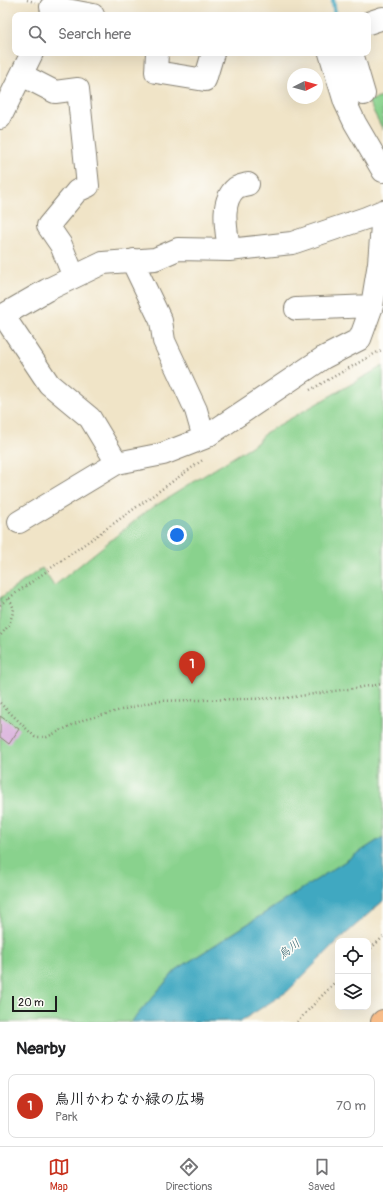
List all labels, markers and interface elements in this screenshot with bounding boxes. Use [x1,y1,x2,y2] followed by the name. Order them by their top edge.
[12,12,371,56] search box
[26,23,48,45] icon: search
[58,25,131,44] text: Search here
[287,68,323,104] north arrow
[167,525,187,545] your location
[179,651,205,684] pin: 1
[275,936,303,963] water label: 烏川
[335,938,371,1010] map controls
[335,938,371,974] button: locate
[335,974,371,1010] button: layers
[12,994,57,1013] scale bar
[18,996,44,1009] text: 20 m
[16,1038,65,1059] text: Nearby
[55,1090,205,1109] text: 烏川かわなか緑の広場
[27,1098,33,1114] text: 1
[336,1098,366,1114] text: 70 m
[55,1109,78,1125] text: Park
[48,1156,70,1193] tab: Map
[166,1156,212,1193] tab: Directions
[308,1156,335,1193] tab: Saved

